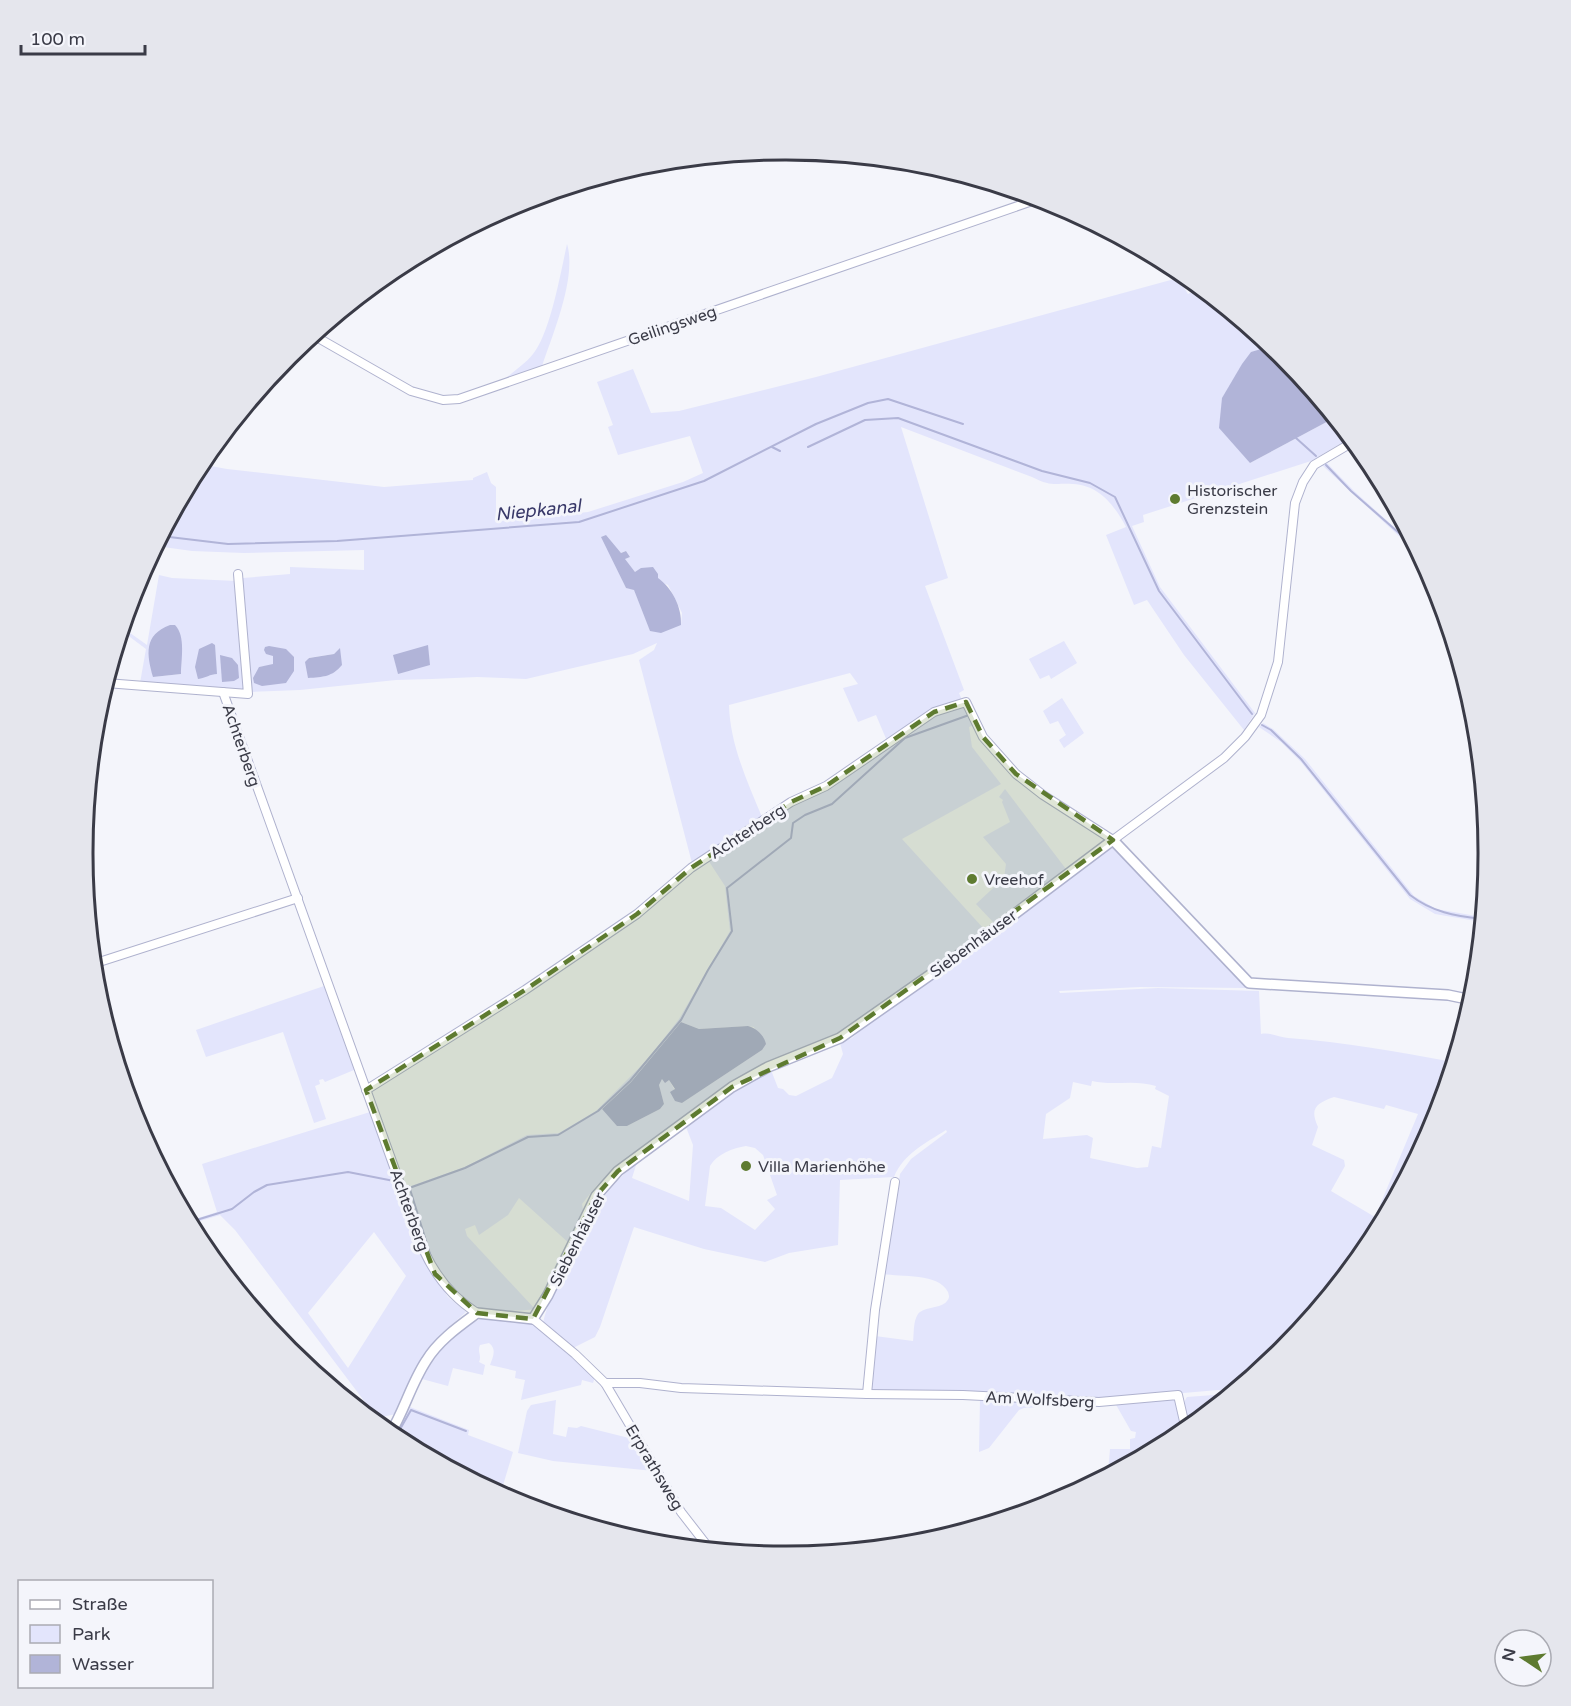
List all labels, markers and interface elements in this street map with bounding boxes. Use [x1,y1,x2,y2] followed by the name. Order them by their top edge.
[21,18,146,56] scale bar
[30,28,85,50] text: 100 m
[625,301,719,350] street label: Geilingsweg
[1187,481,1278,519] place label: Historischer Grenzstein
[1168,492,1182,506] marker: Historischer Grenzstein
[494,494,584,525] water label: Niepkanal
[218,701,265,789] street label: Achterberg
[706,800,789,864] street label: Achterberg
[984,870,1045,890] place label: Vreehof
[965,872,979,886] marker: Vreehof
[926,905,1022,982] street label: Siebenhäuser
[758,1157,886,1177] place label: Villa Marienhöhe
[739,1159,753,1173] marker: Villa Marienhöhe
[385,1166,433,1254] street label: Achterberg
[546,1188,611,1290] street label: Siebenhäuser
[985,1387,1095,1413] street label: Am Wolfsberg
[621,1421,688,1514] street label: Erprathsweg
[18,1580,213,1688] legend
[72,1593,128,1615] text: Straße
[72,1623,111,1645] text: Park
[1493,1628,1553,1688] north arrow
[1498,1646,1521,1663] text: N
[72,1653,134,1675] text: Wasser

